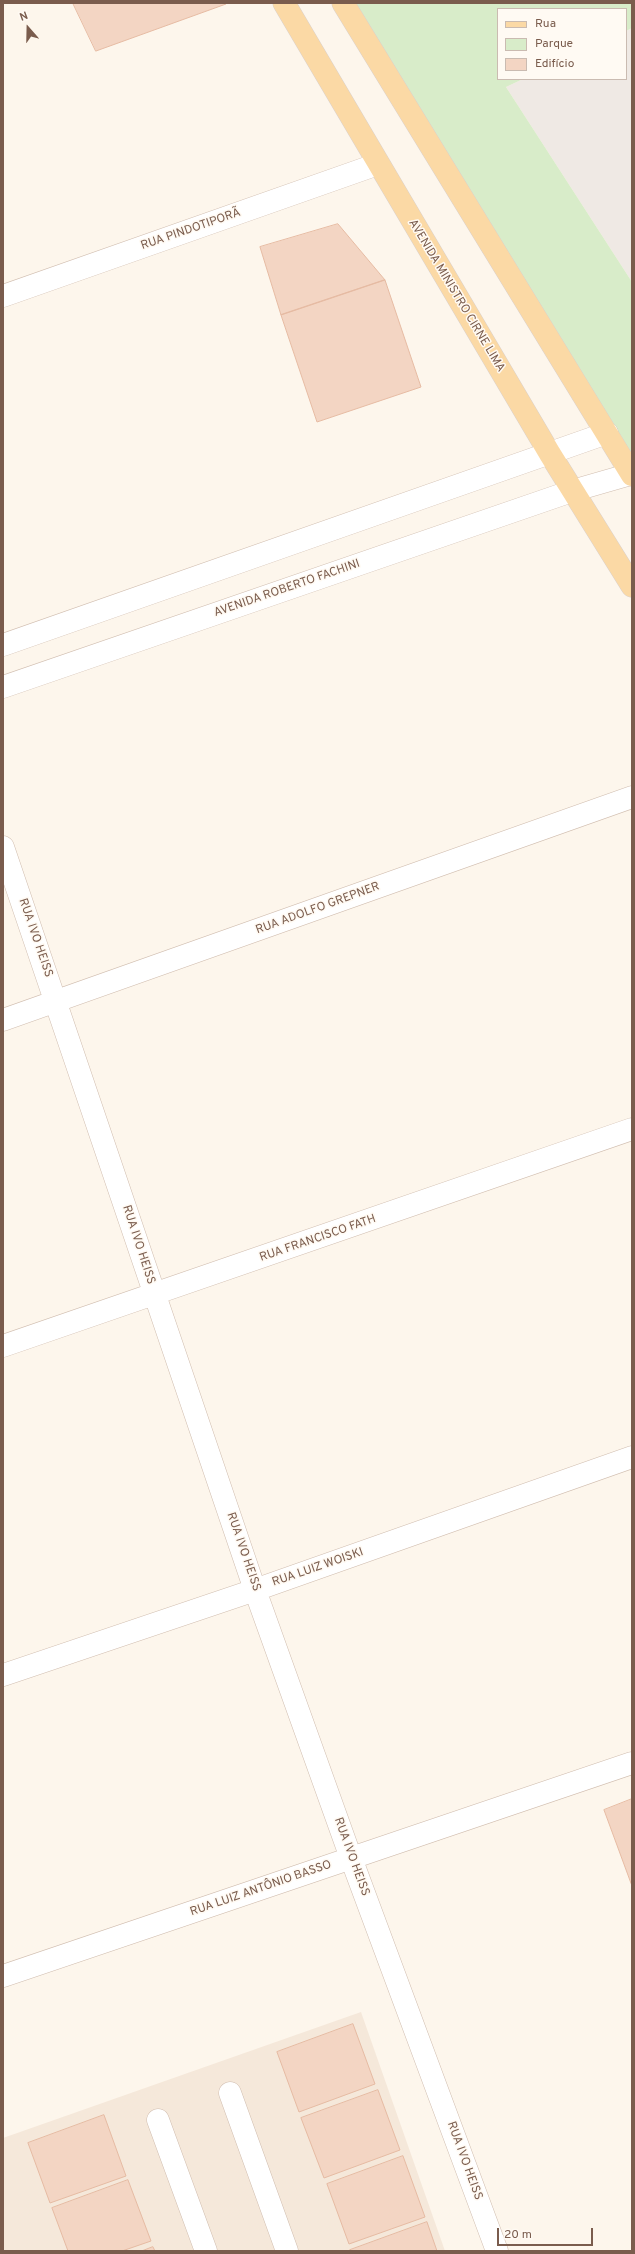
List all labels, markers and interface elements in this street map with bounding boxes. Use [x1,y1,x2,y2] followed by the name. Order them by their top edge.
[8,8,48,48] north arrow
[497,8,627,80] legend
[18,9,30,25] text: N
[535,16,556,32] text: Rua
[535,36,573,52] text: Parque
[535,56,574,72] text: Edifício
[139,206,243,254] street label: RUA PINDOTIPORÃ
[405,217,507,375] street label: AVENIDA MINISTRO CIRNE LIMA
[212,557,362,621] street label: AVENIDA ROBERTO FACHINI
[254,880,382,938] street label: RUA ADOLFO GREPNER
[15,897,55,979] street label: RUA IVO HEISS
[118,1204,158,1286] street label: RUA IVO HEISS
[258,1212,378,1266] street label: RUA FRANCISCO FATH
[223,1511,263,1593] street label: RUA IVO HEISS
[270,1546,366,1590] street label: RUA LUIZ WOISKI
[330,1816,372,1898] street label: RUA IVO HEISS
[188,1858,334,1920] street label: RUA LUIZ ANTÔNIO BASSO
[443,2120,485,2202] street label: RUA IVO HEISS
[499,2220,595,2246] scale bar
[504,2227,532,2243] text: 20 m

